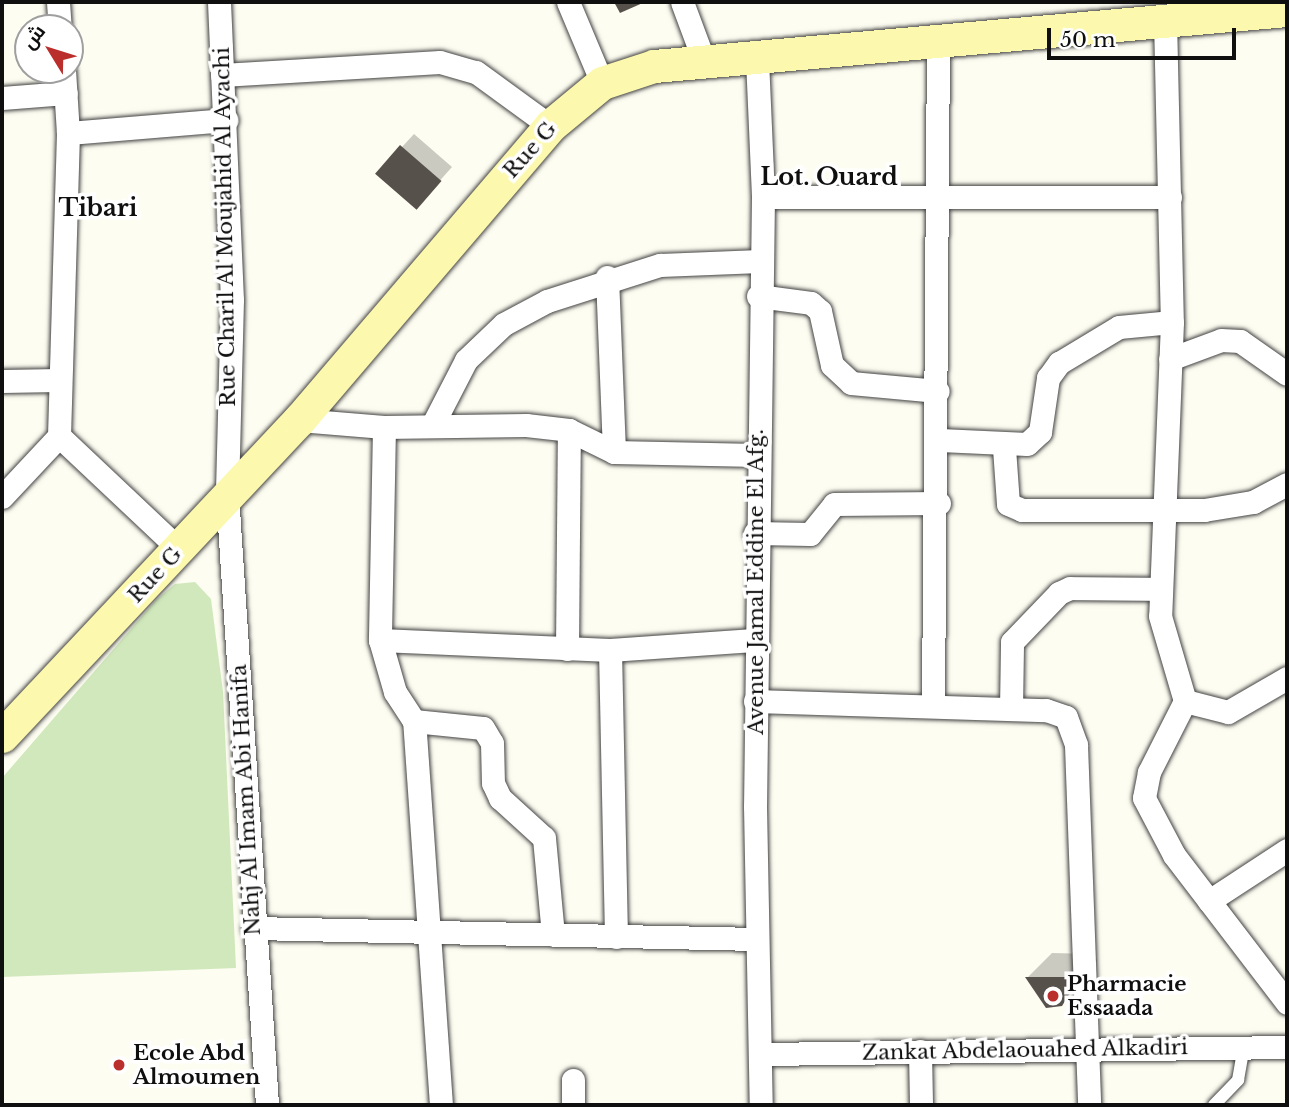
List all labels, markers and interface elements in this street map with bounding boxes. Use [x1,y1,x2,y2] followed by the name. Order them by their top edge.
[14,14,84,84] north arrow
[1051,14,1240,58] scale bar
[17,20,50,54] text: ش
[1060,27,1115,53] text: 50 m
[209,46,241,408] street label: Rue Charil Al Moujahid Al Ayachi
[498,117,562,183] street label: Rue G
[760,163,898,191] district label: Lot. Ouard
[59,194,137,222] district label: Tibari
[743,429,769,735] street label: Avenue Jamal Eddine El Afg.
[123,542,187,608] street label: Rue G
[226,663,266,937] street label: Nahj Al Imam Abi Hanifa
[1067,971,1187,1021] place label: Pharmacie Essaada
[1045,988,1061,1004] marker: Pharmacie Essaada
[861,1035,1189,1065] street label: Zankat Abdelaouahed Alkadiri
[133,1040,260,1090] place label: Ecole Abd Almoumen
[111,1057,127,1073] marker: Ecole Abd Almoumen

